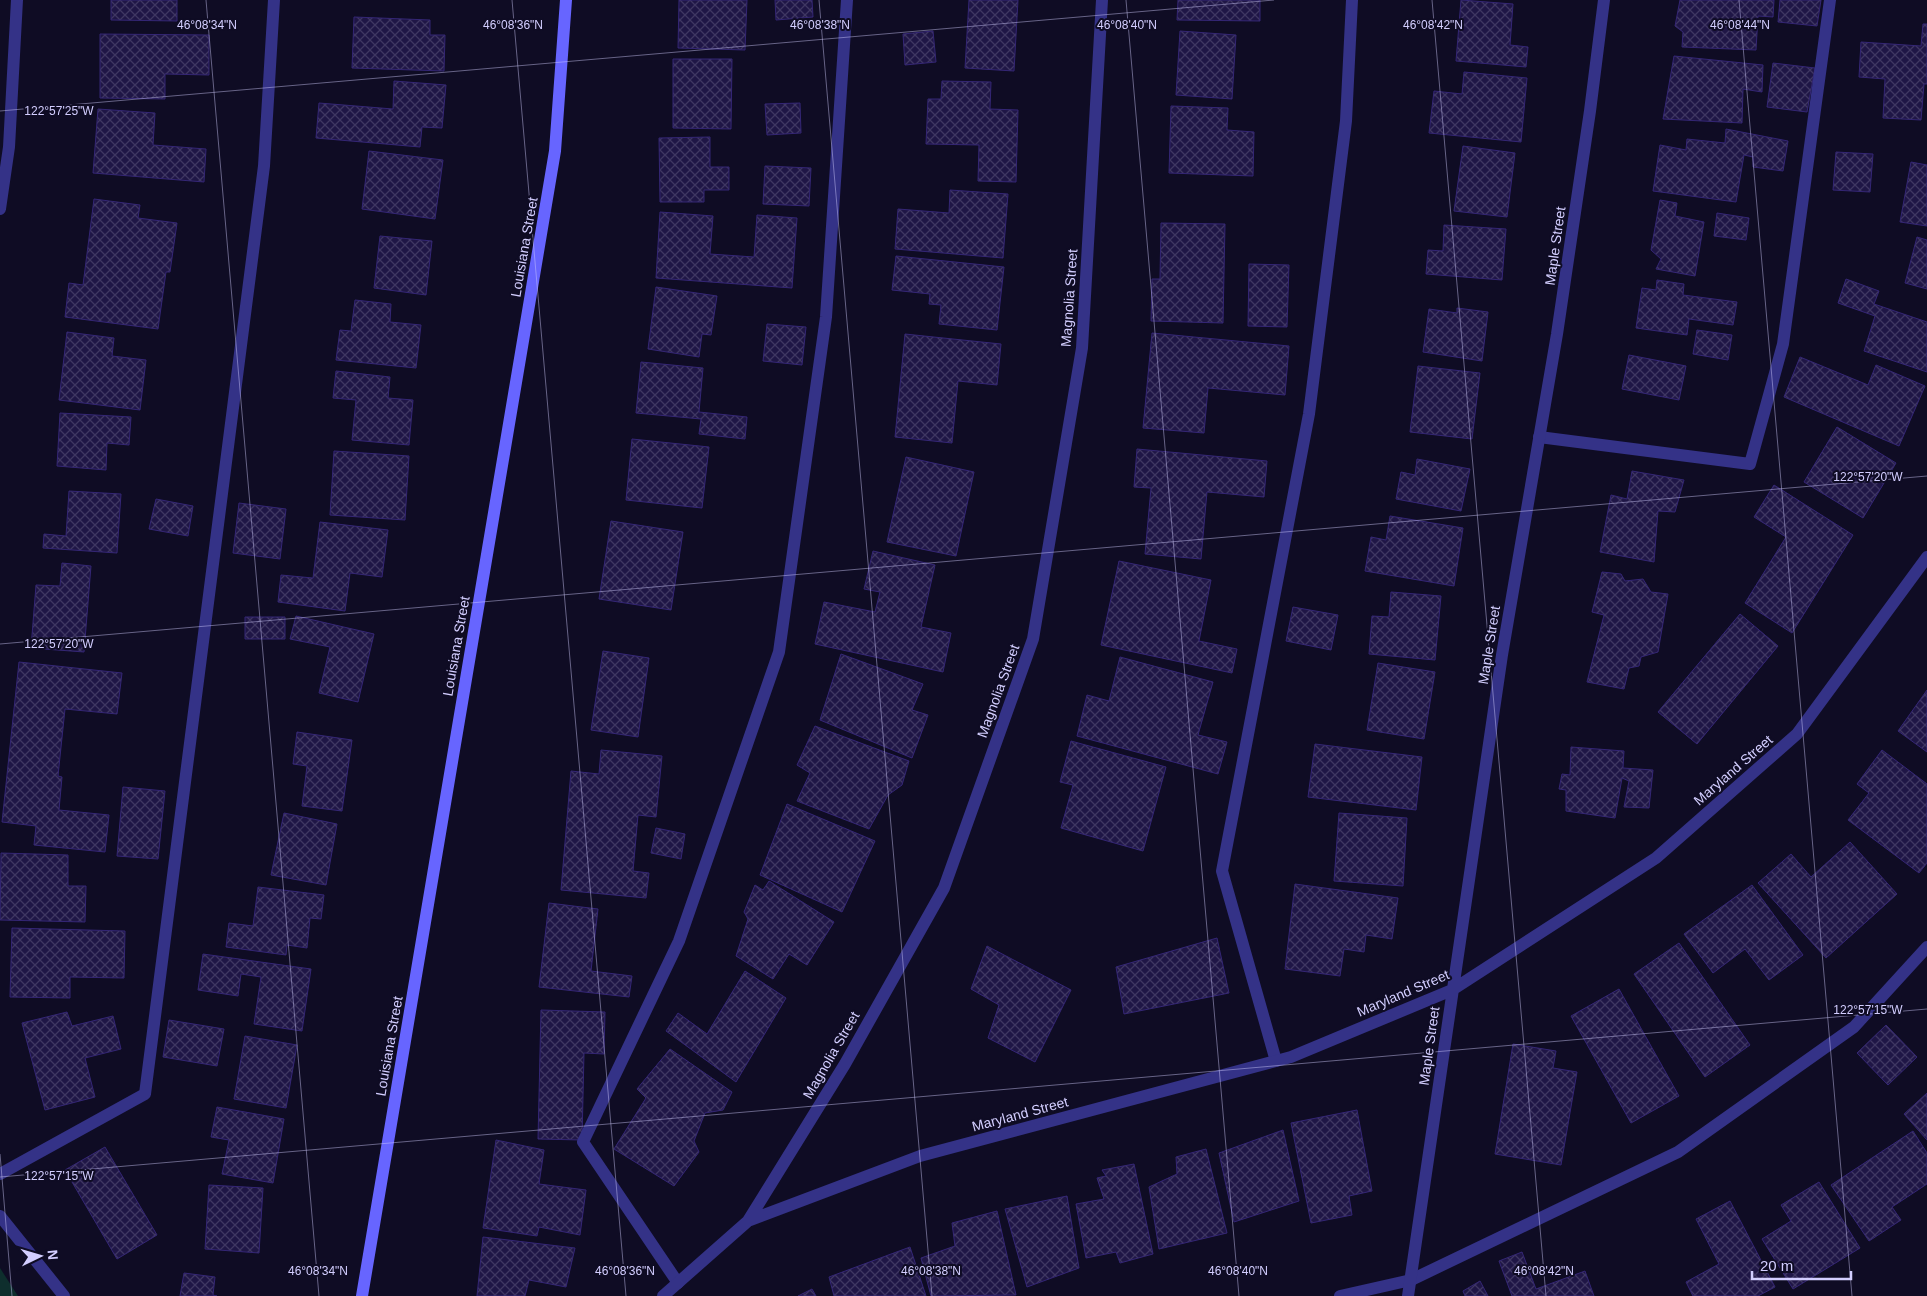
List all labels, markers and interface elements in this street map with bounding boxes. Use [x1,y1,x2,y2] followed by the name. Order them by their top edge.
[177,18,237,32] text: 46°08'34"N
[483,18,543,32] text: 46°08'36"N
[790,18,850,32] text: 46°08'38"N
[1097,18,1157,32] text: 46°08'40"N
[1403,18,1463,32] text: 46°08'42"N
[1710,18,1770,32] text: 46°08'44"N
[24,104,94,118] text: 122°57'25"W
[507,196,541,298] street label: Louisiana Street
[1542,205,1568,286] street label: Maple Street
[1058,248,1080,347] street label: Magnolia Street
[1833,470,1903,484] text: 122°57'20"W
[439,595,473,697] street label: Louisiana Street
[1475,604,1503,685] street label: Maple Street
[24,637,94,651] text: 122°57'20"W
[974,642,1022,740] street label: Magnolia Street
[1690,731,1776,808] street label: Maryland Street
[1354,966,1452,1020] street label: Maryland Street
[372,995,406,1097] street label: Louisiana Street
[1833,1003,1903,1017] text: 122°57'15"W
[1416,1005,1442,1086] street label: Maple Street
[800,1008,862,1101] street label: Magnolia Street
[970,1093,1070,1135] street label: Maryland Street
[24,1169,94,1183] text: 122°57'15"W
[15,1231,65,1281] north arrow
[1752,1248,1851,1280] scale bar
[45,1249,61,1261] text: N
[1760,1257,1793,1274] text: 20 m
[288,1264,348,1278] text: 46°08'34"N
[595,1264,655,1278] text: 46°08'36"N
[901,1264,961,1278] text: 46°08'38"N
[1208,1264,1268,1278] text: 46°08'40"N
[1514,1264,1574,1278] text: 46°08'42"N

